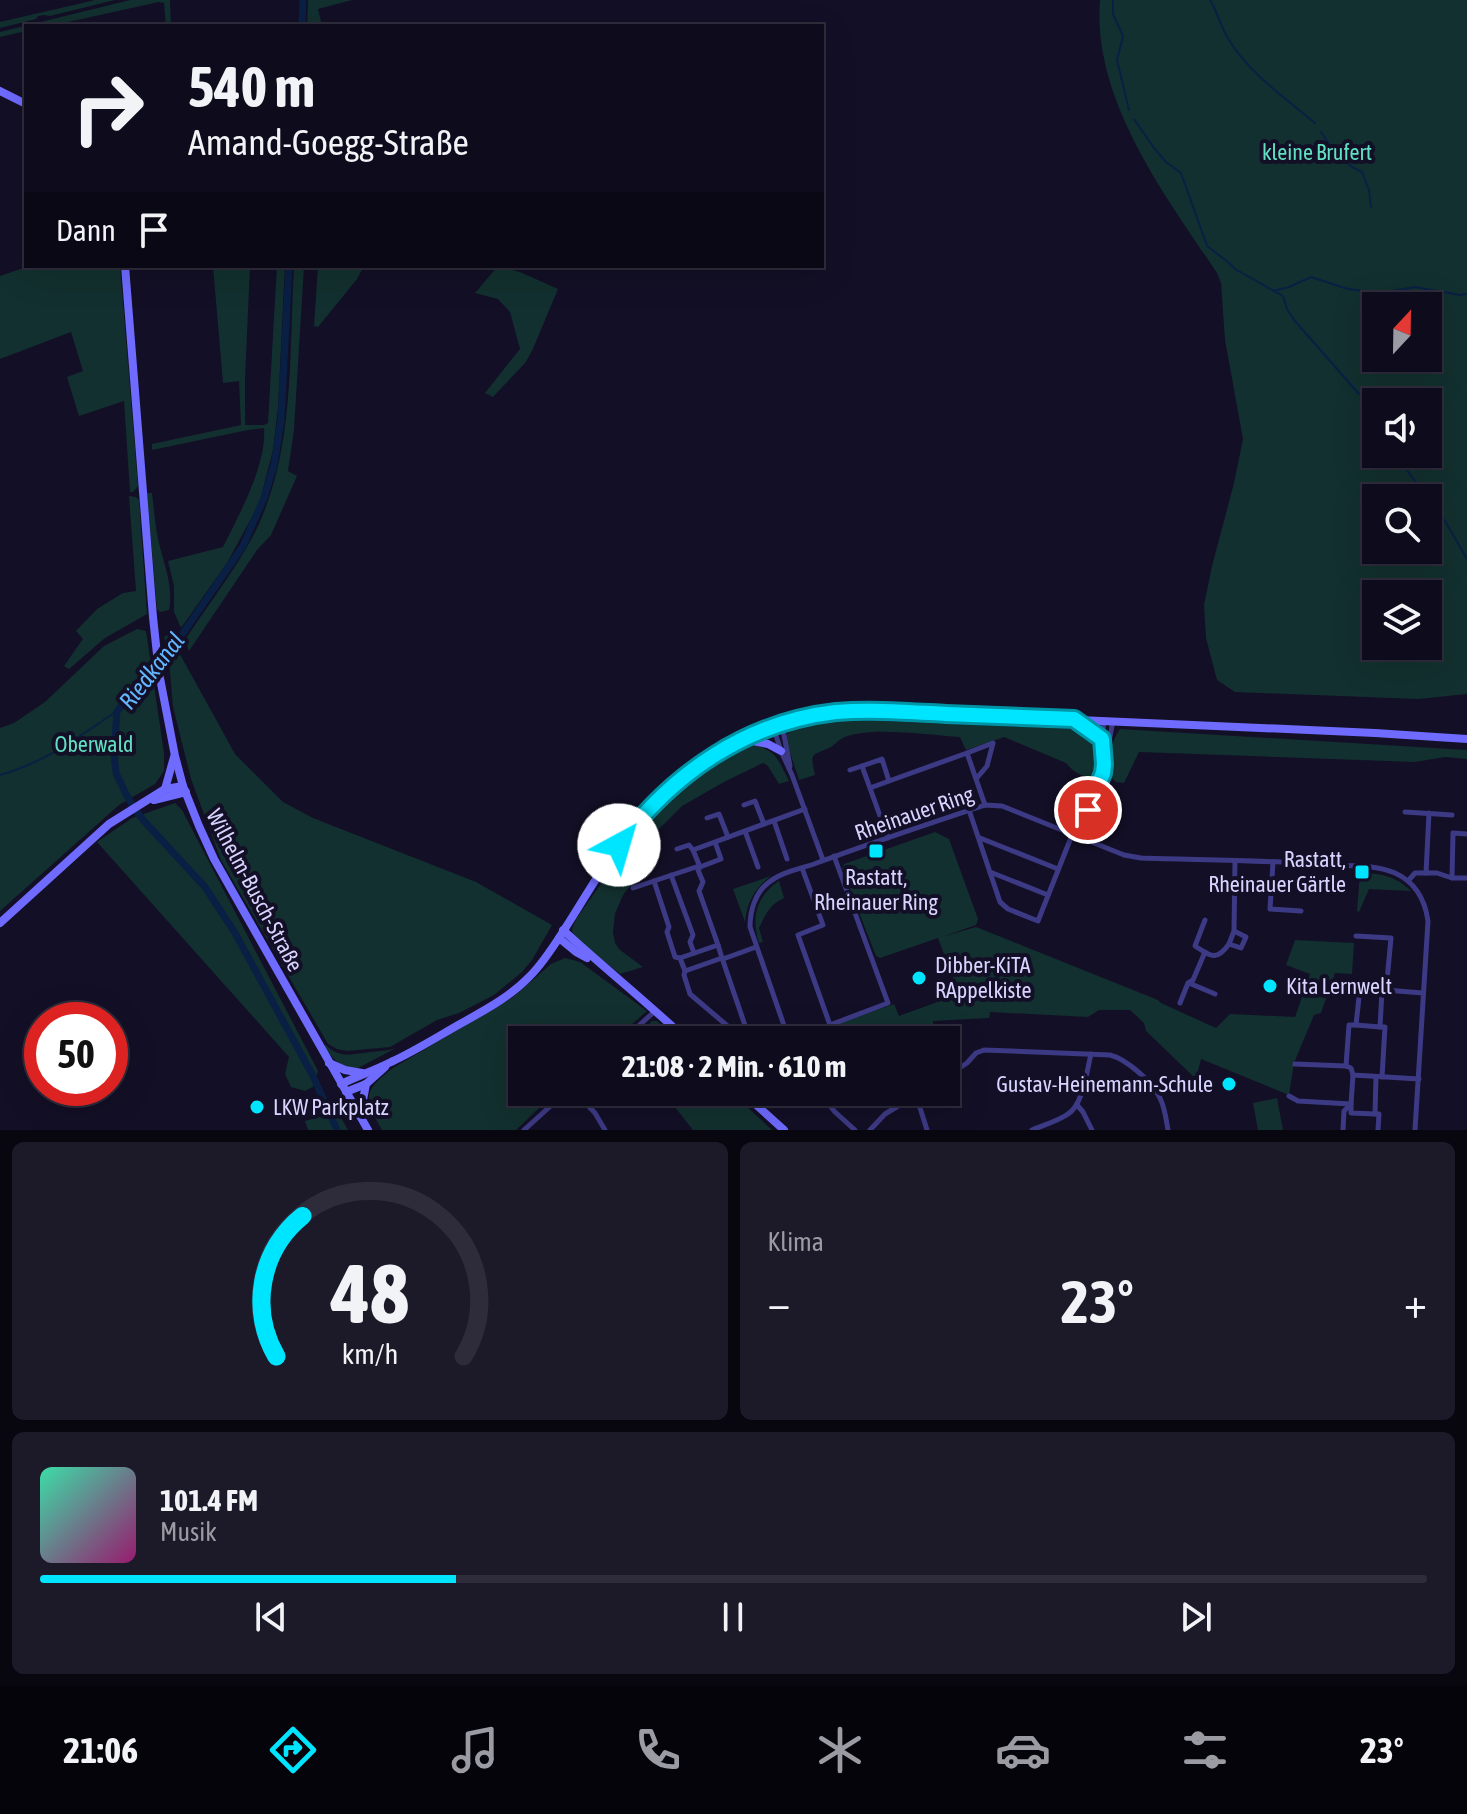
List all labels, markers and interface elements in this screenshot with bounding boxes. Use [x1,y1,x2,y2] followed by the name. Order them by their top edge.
[188,55,315,119] text: 540 m
[56,56,160,160] icon: right
[188,121,469,163] text: Amand-Goegg-Straße
[1262,139,1372,165] park label: kleine Brufert
[132,208,176,252] icon: arrive
[56,213,116,247] text: Dann
[1362,292,1442,372] north arrow
[1362,292,1442,660] map controls
[1362,388,1442,468] button: sound
[1362,484,1442,564] button: search
[1362,580,1442,660] button: layers
[113,627,190,714] water label: Riedkanal
[55,731,133,757] park label: Oberwald
[1054,776,1122,844] pin
[851,780,977,845] street label: Rheinauer Ring
[1066,788,1110,832] icon: arrive
[577,803,661,887] position arrow
[201,804,309,976] street label: Wilhelm-Busch-Straße
[867,842,885,860] marker: Rastatt, Rheinauer Ring
[1208,846,1346,897] place label: Rastatt, Rheinauer Gärtle
[1353,863,1371,881] marker: Rastatt, Rheinauer Gärtle
[814,864,938,915] place label: Rastatt, Rheinauer Ring
[935,952,1031,1003] place label: Dibber-KiTA RAppelkiste
[910,969,928,987] marker: Dibber-KiTA RAppelkiste
[1286,973,1392,999] place label: Kita Lernwelt
[1261,977,1279,995] marker: Kita Lernwelt
[24,1002,128,1106] speed limit sign: 50
[622,1049,846,1083] text: 21:08 · 2 Min. · 610 m
[996,1071,1213,1097] place label: Gustav-Heinemann-Schule
[1220,1075,1238,1093] marker: Gustav-Heinemann-Schule
[273,1094,389,1120] place label: LKW Parkplatz
[248,1098,266,1116] marker: LKW Parkplatz
[768,1227,824,1257] text: Klima
[330,1245,409,1341] text: 48
[1061,1267,1134,1336] text: 23°
[768,1277,790,1327] text: −
[1404,1277,1427,1327] text: +
[341,1337,398,1370] text: km/h
[160,1483,258,1517] text: 101.4 FM
[160,1517,217,1547] text: Musik
[249,1595,293,1639] icon: previous
[711,1595,755,1639] icon: pause
[1174,1595,1218,1639] icon: next
[265,1722,321,1778] icon: directions
[447,1722,503,1778] icon: music
[630,1722,686,1778] icon: phone
[812,1722,868,1778] icon: climate
[995,1722,1051,1778] icon: car
[1177,1722,1233,1778] icon: filters
[63,1729,138,1771] text: 21:06
[1360,1729,1404,1771] text: 23°

